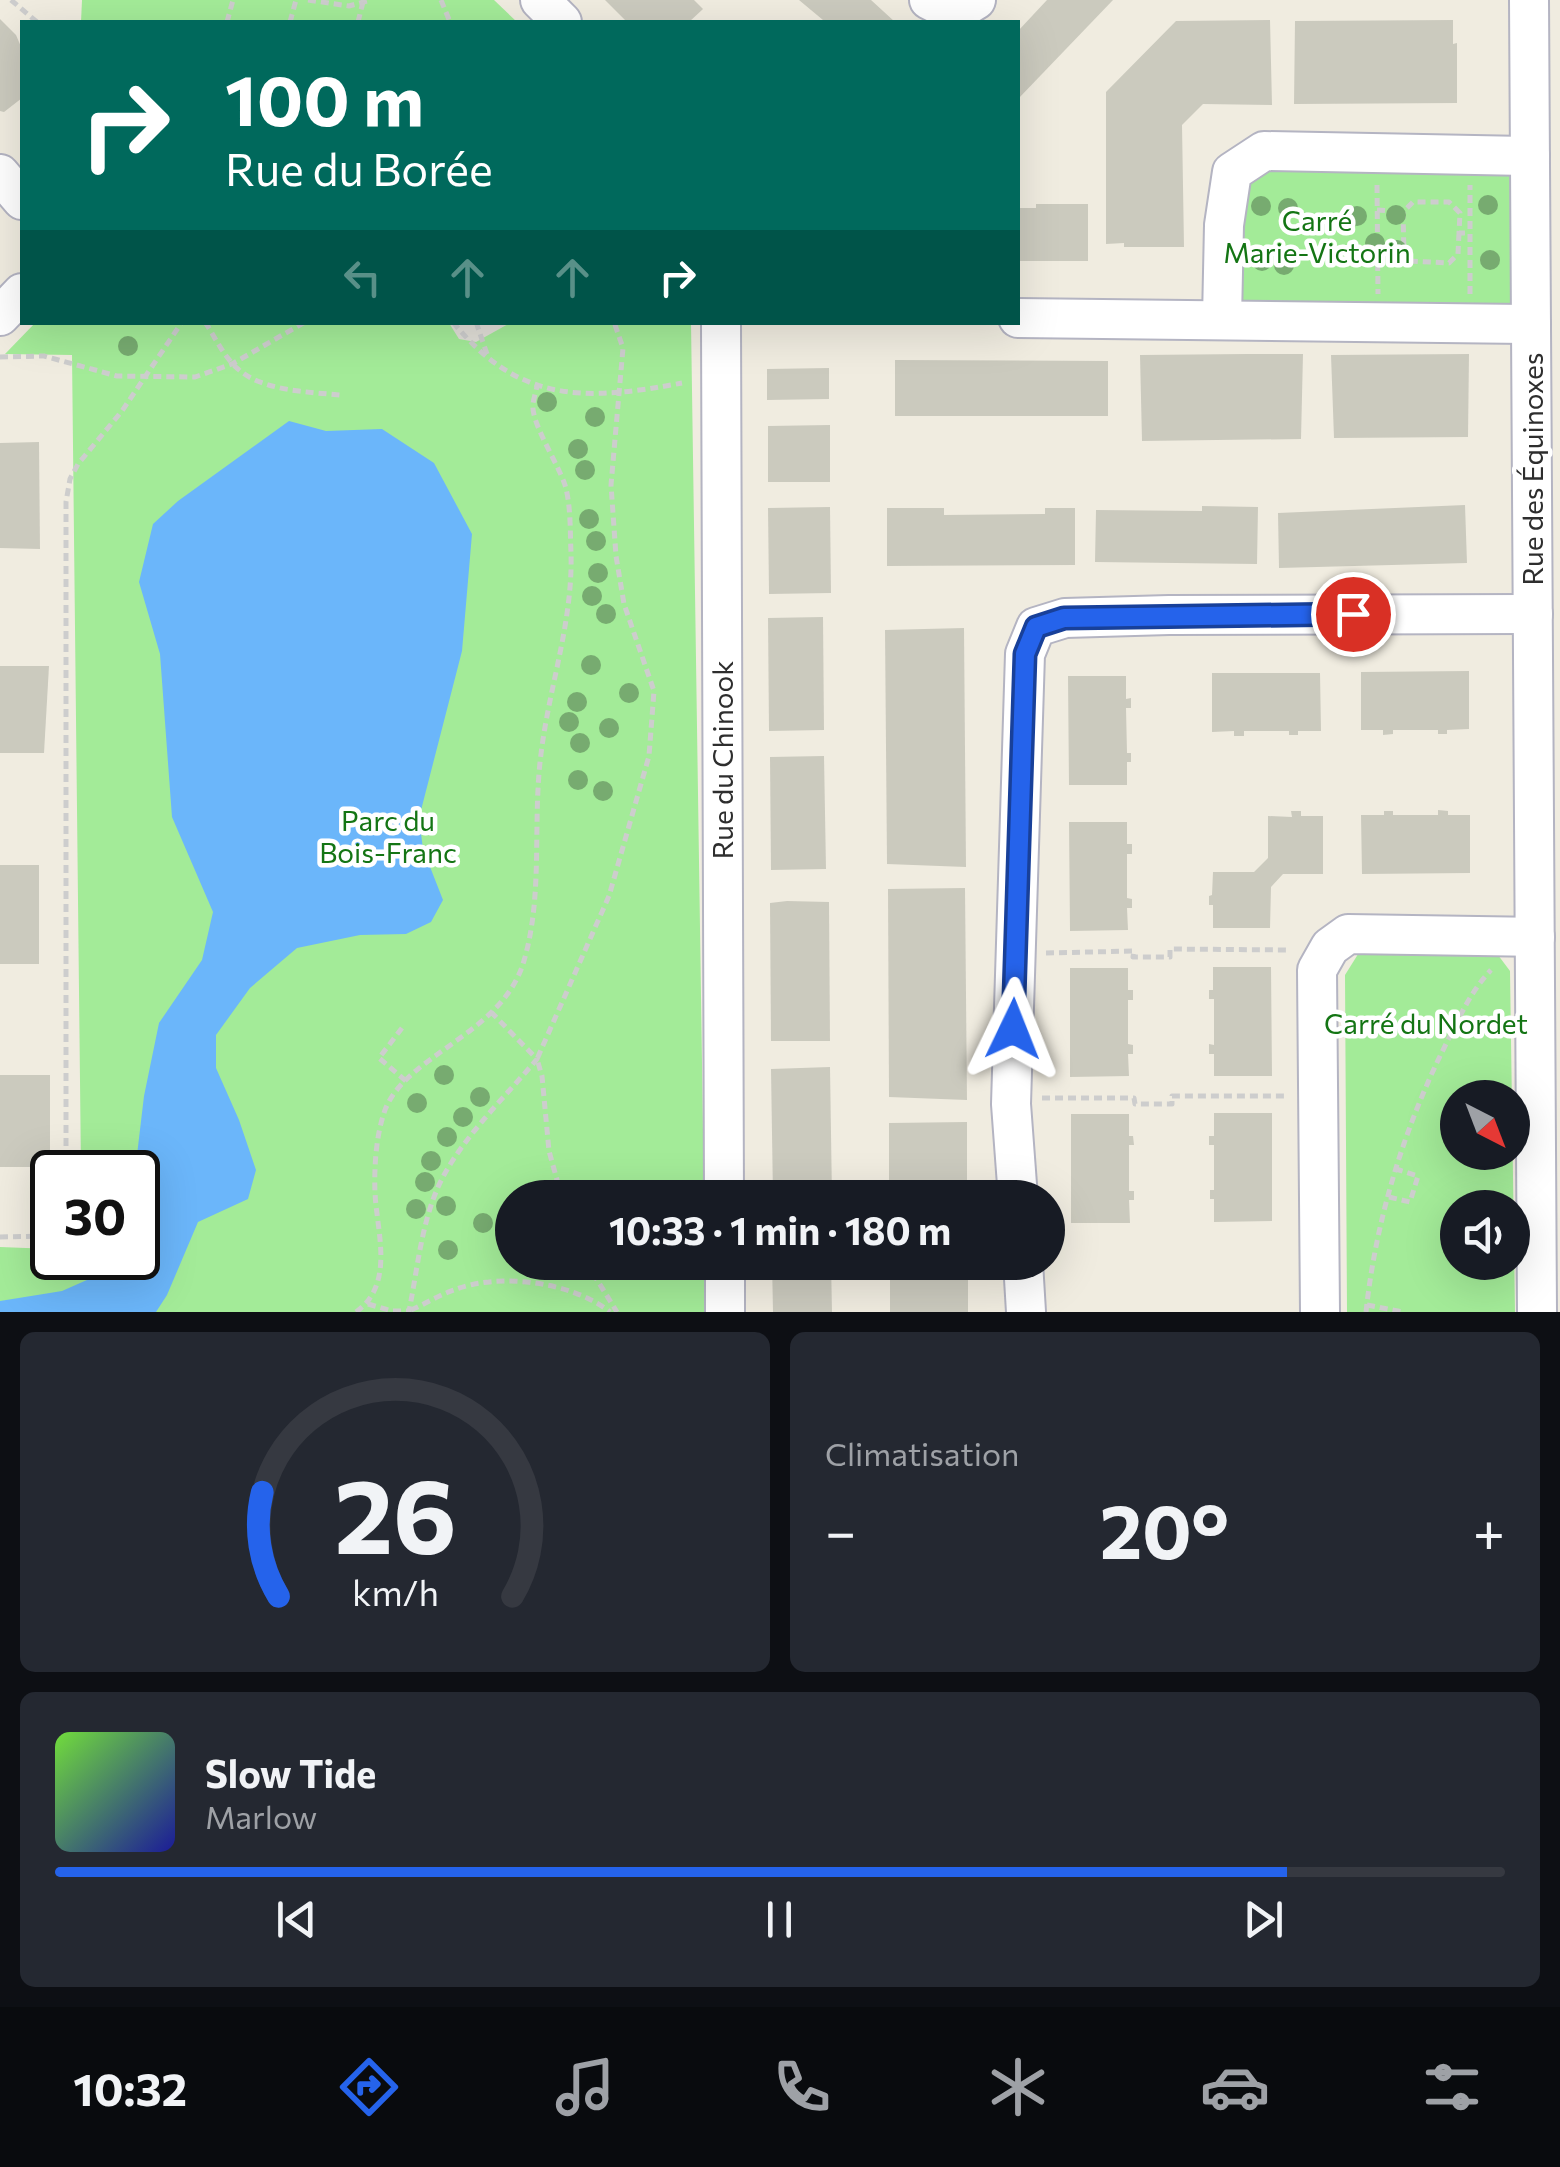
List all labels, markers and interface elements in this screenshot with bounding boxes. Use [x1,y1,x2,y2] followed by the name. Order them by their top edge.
[225,55,424,140] text: 100 m
[60,60,190,190] icon: right
[225,140,493,195] text: Rue du Borée
[1223,203,1411,269] park label: Carré Marie-Victorin
[335,250,390,305] icon: left
[440,250,495,305] icon: ahead
[545,250,600,305] icon: ahead
[650,250,705,305] icon: right
[1515,352,1549,586] street label: Rue des Équinoxes
[1311,572,1396,657] pin
[1326,587,1381,642] icon: arrive
[705,661,739,859] street label: Rue du Chinook
[319,803,457,869] park label: Parc du Bois-Franc
[961,977,1065,1081] position arrow
[1324,1006,1528,1040] park label: Carré du Nordet
[1440,1080,1530,1170] north arrow
[1440,1080,1530,1280] map controls
[30,1150,160,1280] speed limit sign: 30
[1440,1190,1530,1280] button: sound
[609,1206,951,1253] text: 10:33 · 1 min · 180 m
[825,1433,1019,1473] text: Climatisation
[334,1448,456,1575] text: 26
[1100,1483,1229,1574] text: 20°
[825,1496,856,1563] text: −
[1473,1496,1505,1563] text: +
[352,1570,438,1613] text: km/h
[205,1749,376,1796] text: Slow Tide
[205,1796,317,1836] text: Marlow
[269,1892,324,1947] icon: previous
[752,1892,807,1947] icon: pause
[1236,1892,1291,1947] icon: next
[334,2052,404,2122] icon: directions
[550,2052,620,2122] icon: music
[767,2052,837,2122] icon: phone
[983,2052,1053,2122] icon: climate
[1200,2052,1270,2122] icon: car
[1417,2052,1487,2122] icon: filters
[73,2060,187,2115] text: 10:32

